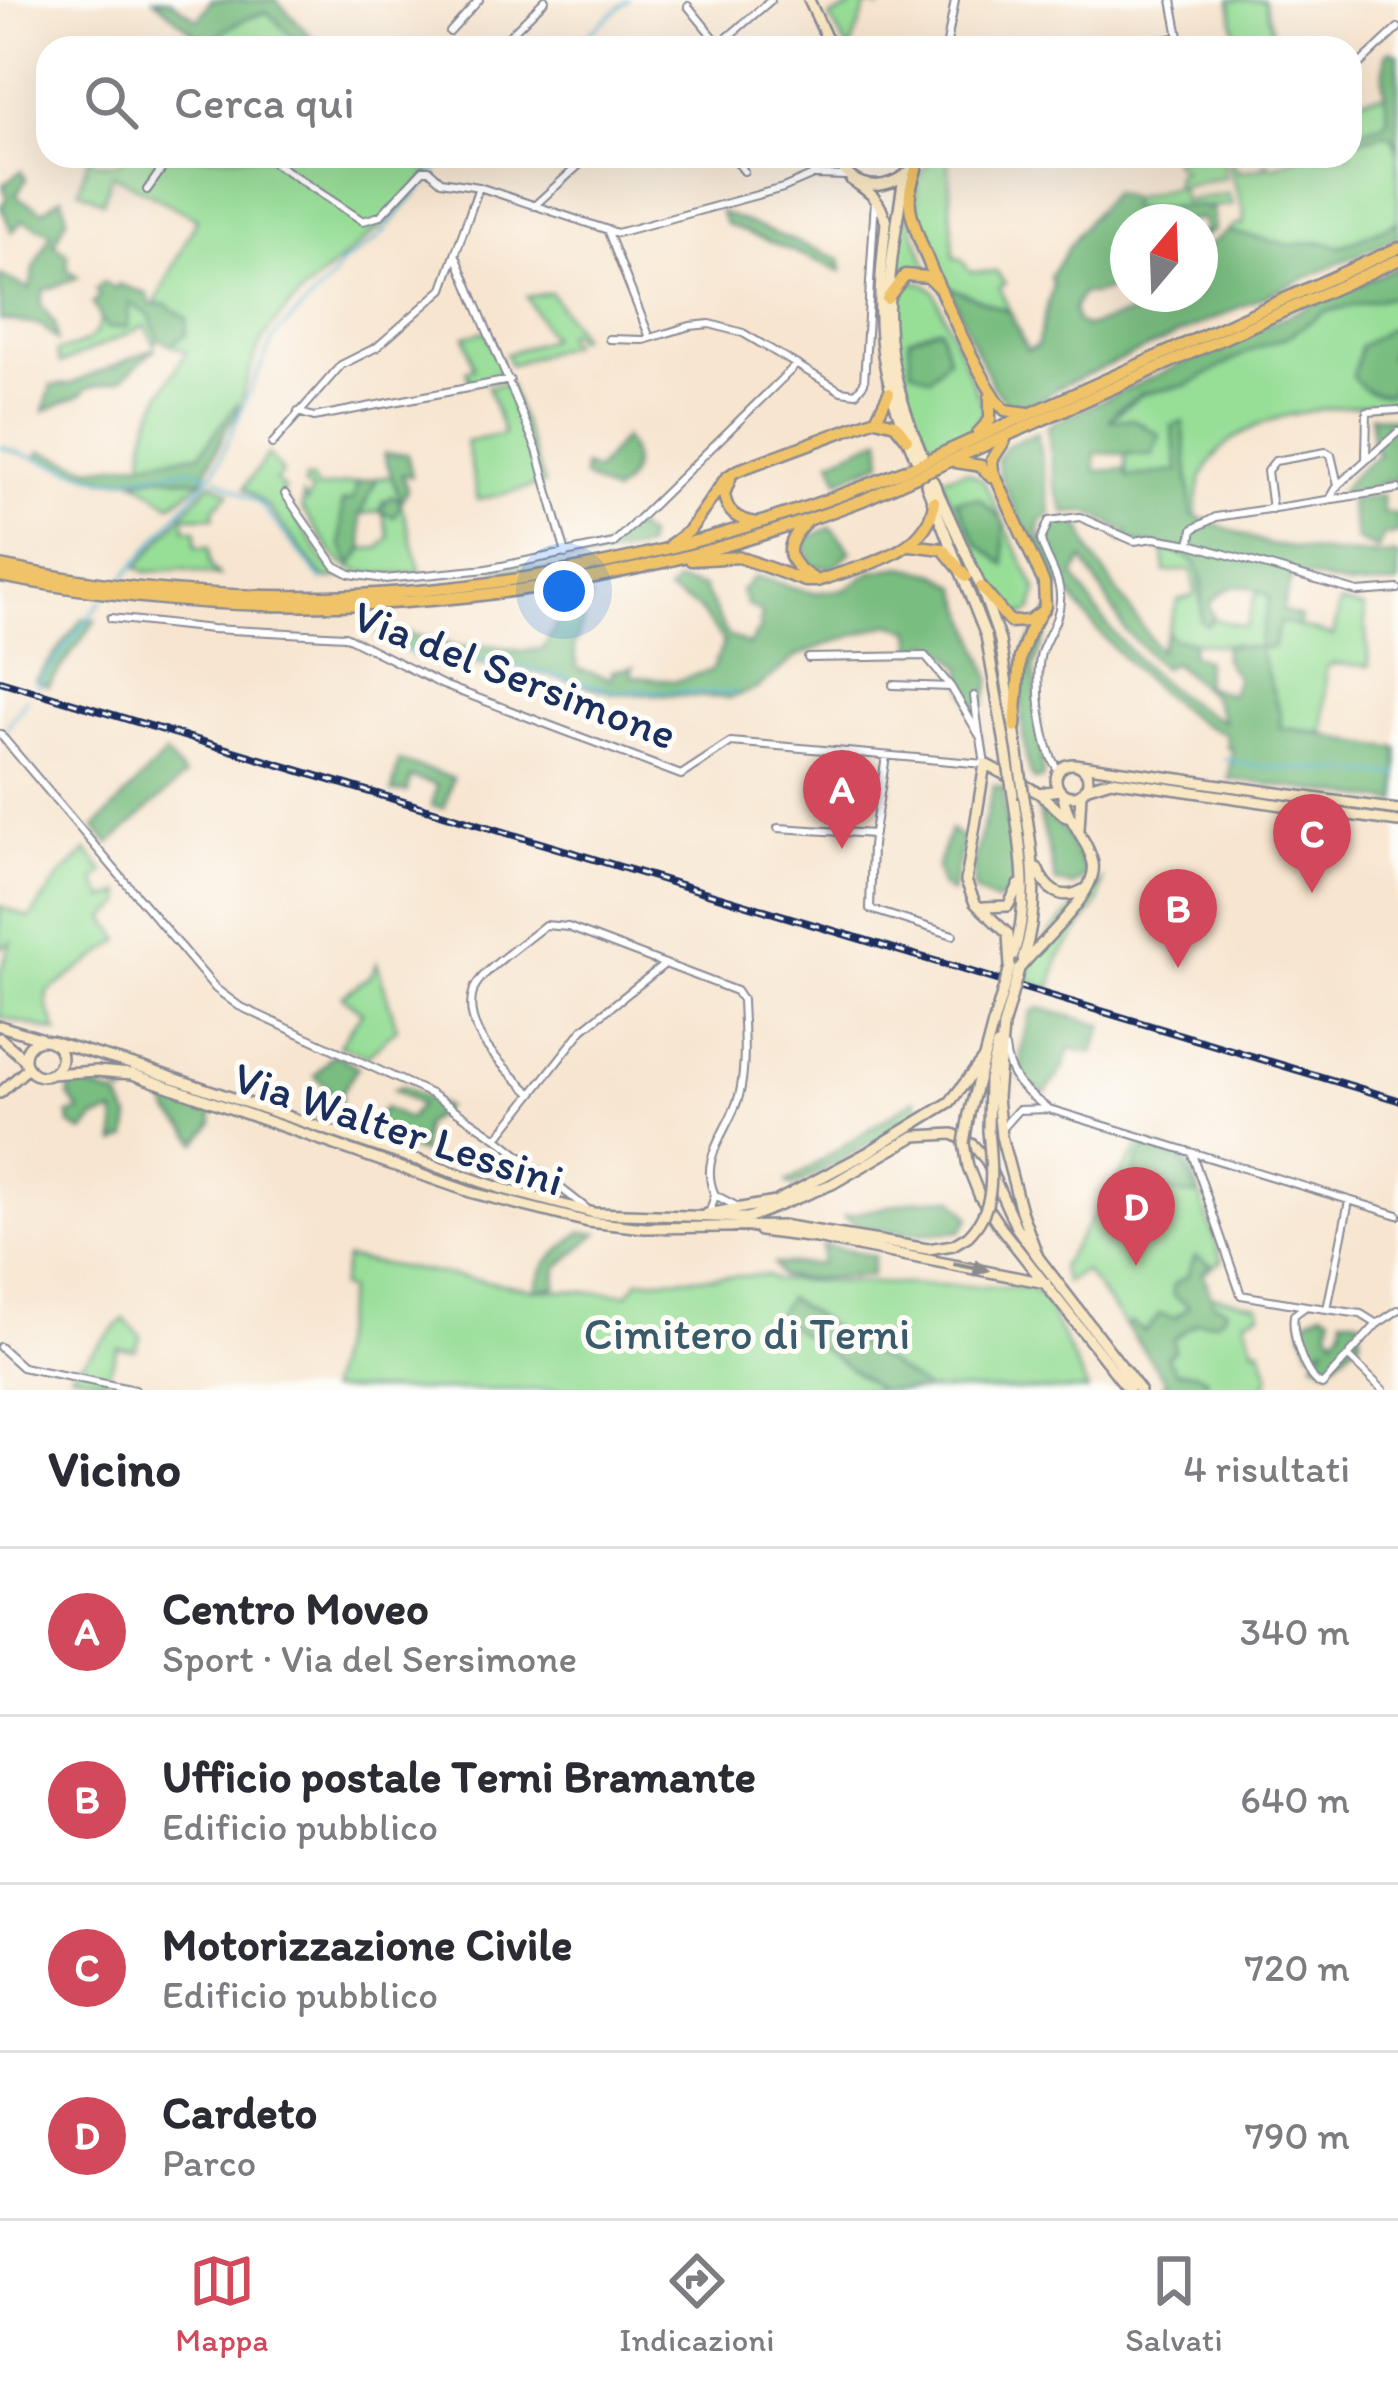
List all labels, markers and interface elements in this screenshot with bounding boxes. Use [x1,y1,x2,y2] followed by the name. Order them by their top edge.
[36,36,1362,168] search box
[78,69,144,135] icon: search
[174,75,355,129] text: Cerca qui
[1110,204,1218,312] north arrow
[534,561,594,621] your location
[346,588,684,760] street label: Via del Sersimone
[803,750,881,849] pin: A
[1273,794,1351,893] pin: C
[1139,869,1217,968] pin: B
[227,1049,571,1207] street label: Via Walter Lessini
[1097,1167,1175,1266] pin: D
[952,1258,990,1277] one-way arrow
[584,1306,910,1360] park label: Cimitero di Terni
[48,1438,181,1499] text: Vicino
[1183,1445,1350,1492] text: 4 risultati
[162,1581,429,1635] text: Centro Moveo
[75,1608,99,1655] text: A
[1240,1608,1350,1655] text: 340 m
[162,1635,577,1682] text: Sport · Via del Sersimone
[162,1749,756,1803] text: Ufficio postale Terni Bramante
[74,1776,100,1823] text: B
[1240,1776,1350,1823] text: 640 m
[162,1803,438,1850] text: Edificio pubblico
[162,1917,572,1971] text: Motorizzazione Civile
[74,1944,100,1991] text: C
[1245,1944,1350,1991] text: 720 m
[162,1971,438,2018] text: Edificio pubblico
[162,2085,317,2139] text: Cardeto
[74,2112,100,2159] text: D
[1245,2112,1350,2159] text: 790 m
[162,2139,256,2186] text: Parco
[175,2248,268,2359] tab: Mappa
[619,2248,775,2359] tab: Indicazioni
[1125,2248,1223,2359] tab: Salvati

